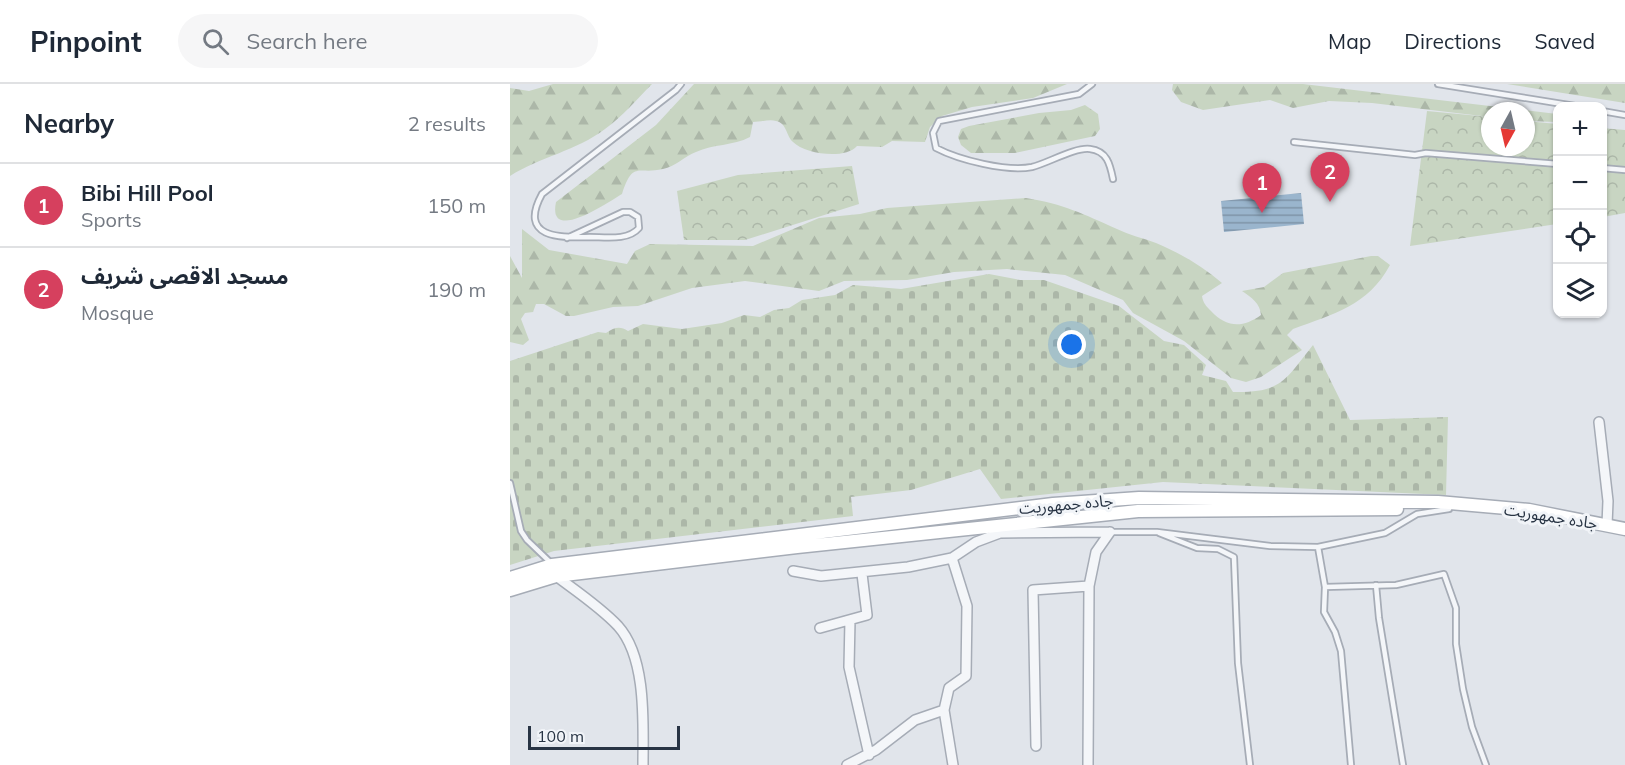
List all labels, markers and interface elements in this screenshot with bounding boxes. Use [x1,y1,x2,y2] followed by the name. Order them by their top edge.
[178,14,598,68] search box
[30,24,142,59] text: Pinpoint
[199,25,232,58] icon: search
[247,27,368,55] text: Search here
[1328,28,1371,54] text: Map
[1404,28,1501,54] text: Directions
[1534,28,1595,54] text: Saved
[1481,102,1535,156] north arrow
[1553,102,1607,318] map controls
[1553,102,1607,156] button: +
[24,107,114,140] text: Nearby
[408,111,486,136] text: 2 results
[1310,152,1350,202] pin: 2
[1553,156,1607,210] button: −
[1242,164,1281,213] pin: 1
[81,179,214,207] text: Bibi Hill Pool
[38,193,50,218] text: 1
[427,193,486,218] text: 150 m
[81,207,142,232] text: Sports
[1553,210,1607,264] button: locate
[81,262,289,290] text: مسجد الاقصی شریف
[1553,264,1607,318] button: layers
[38,277,50,302] text: 2
[427,277,486,302] text: 190 m
[81,300,154,325] text: Mosque
[1057,330,1086,359] your location
[1018,490,1114,518] street label: جاده جمهوریت
[1503,499,1599,533] street label: جاده جمهوریت
[528,723,680,750] scale bar
[537,726,584,746] text: 100 m

